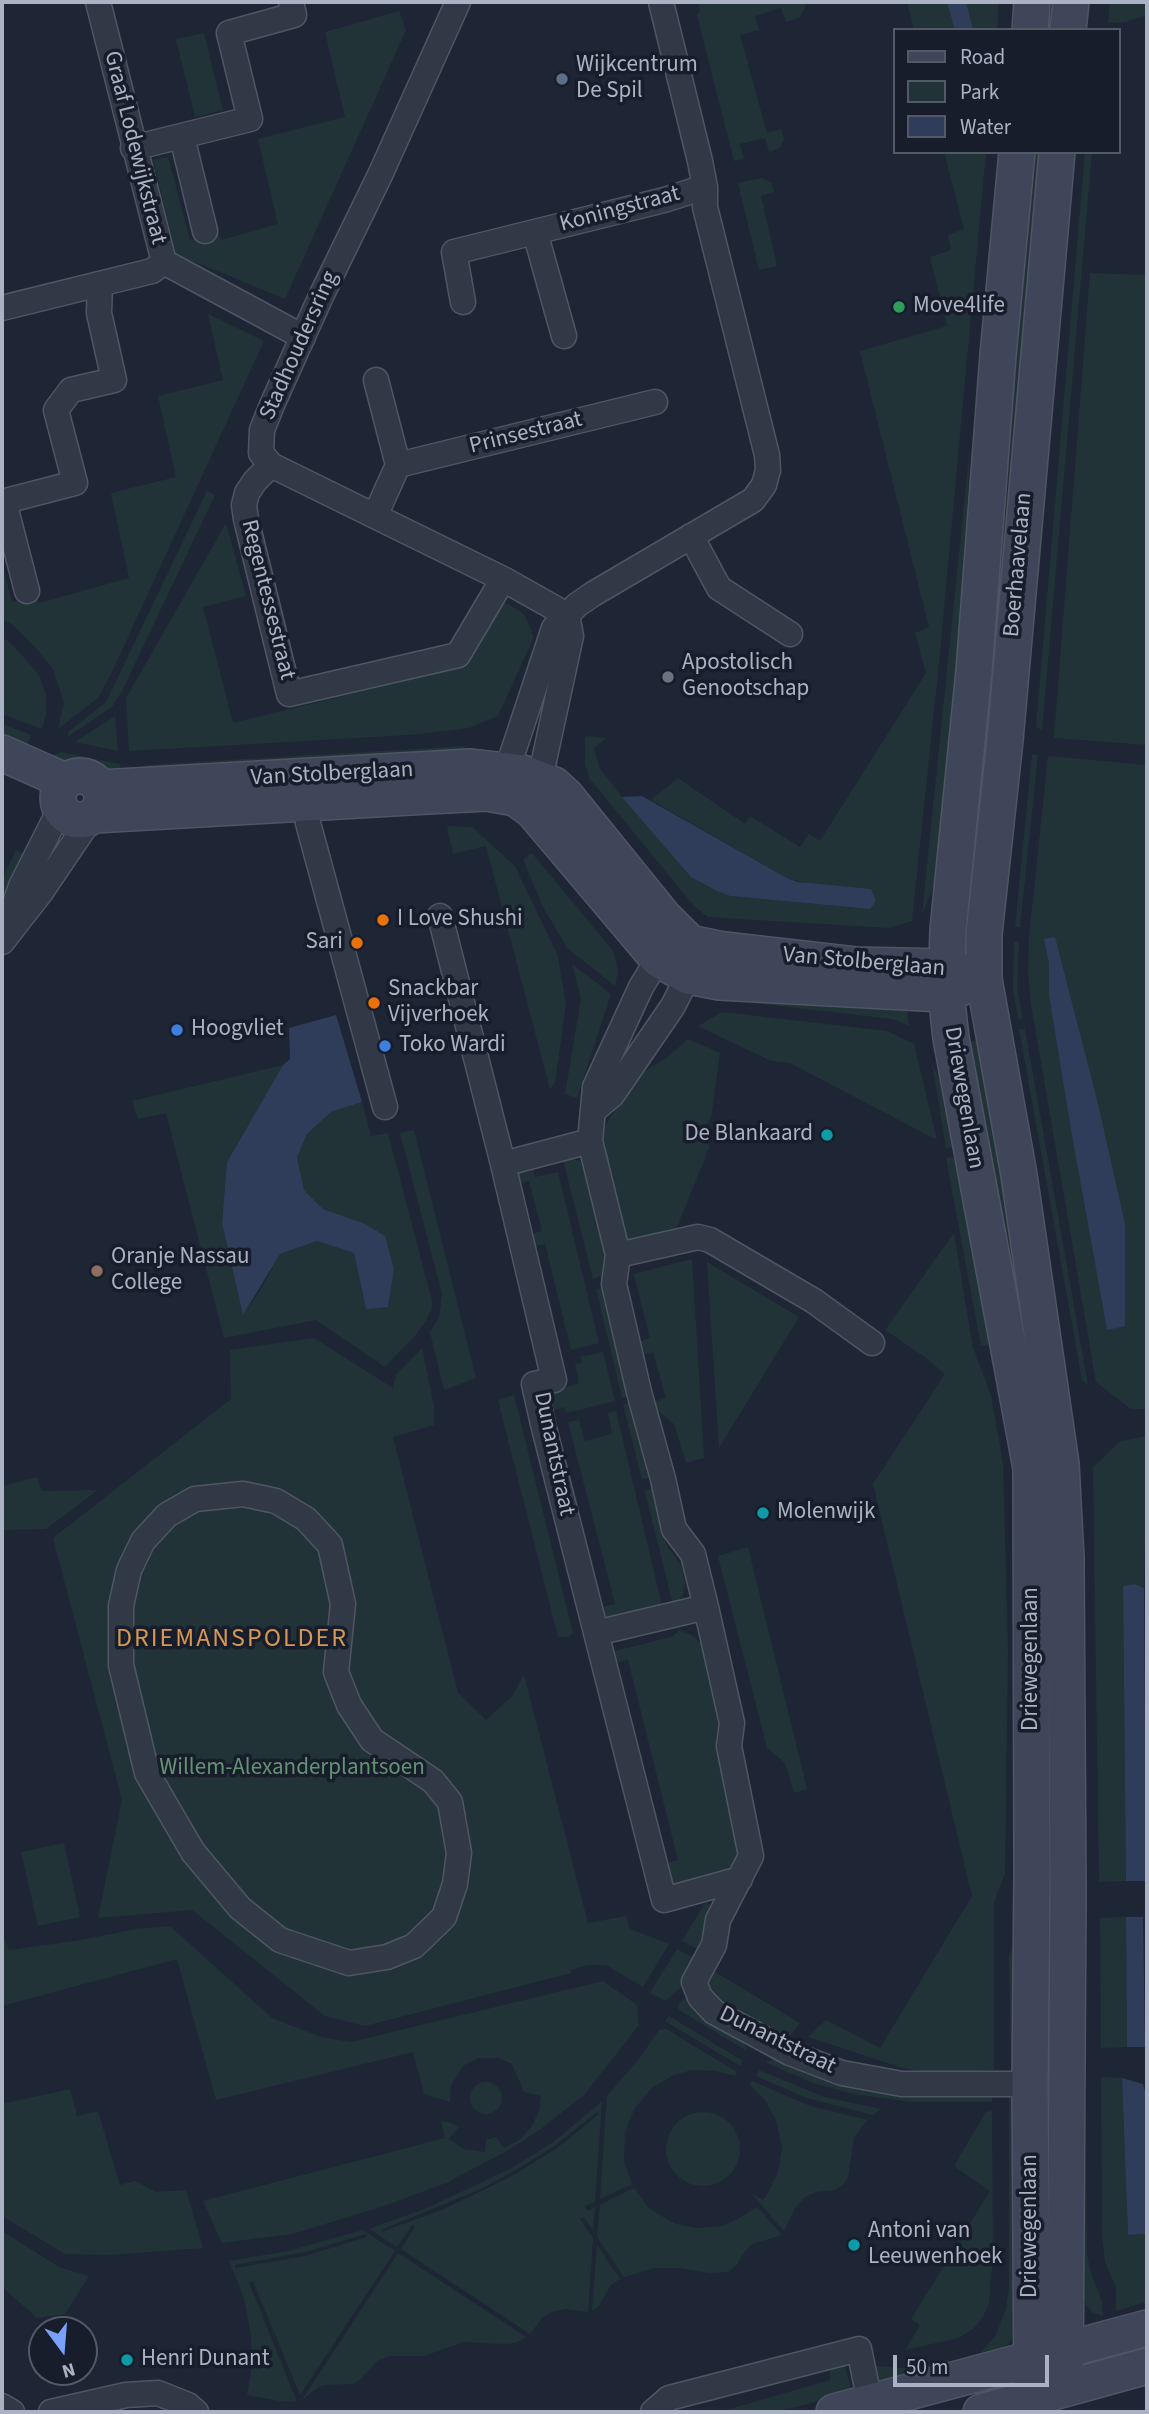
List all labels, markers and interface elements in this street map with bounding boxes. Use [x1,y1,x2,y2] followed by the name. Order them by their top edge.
[894,28,1121,154] legend
[960,42,1005,72] text: Road
[97,49,171,247] street label: Graaf Lodewijkstraat
[576,52,698,106] place label: Wijkcentrum De Spil
[554,71,570,87] marker: Wijkcentrum De Spil
[960,77,999,107] text: Park
[960,112,1011,142] text: Water
[557,181,683,239] street label: Koningstraat
[255,267,345,425] street label: Stadhoudersring
[913,293,1005,321] place label: Move4life
[891,299,907,315] marker: Move4life
[467,407,585,461] street label: Prinsestraat
[999,492,1039,638] street label: Boerhaavelaan
[234,517,300,683] street label: Regentessestraat
[682,650,809,704] place label: Apostolisch Genootschap
[660,669,676,685] marker: Apostolisch Genootschap
[250,757,414,793] street label: Van Stolberglaan
[397,906,523,934] place label: I Love Shushi
[375,912,391,928] marker: I Love Shushi
[305,929,343,957] place label: Sari
[349,935,365,951] marker: Sari
[782,942,946,984] street label: Van Stolberglaan
[388,976,489,1030] place label: Snackbar Vijverhoek
[366,995,382,1011] marker: Snackbar Vijverhoek
[191,1016,284,1044] place label: Hoogvliet
[169,1022,185,1038] marker: Hoogvliet
[937,1025,989,1171] street label: Driewegenlaan
[399,1032,506,1060] place label: Toko Wardi
[377,1038,393,1054] marker: Toko Wardi
[684,1121,813,1149] place label: De Blankaard
[819,1127,835,1143] marker: De Blankaard
[111,1244,249,1298] place label: Oranje Nassau College
[89,1263,105,1279] marker: Oranje Nassau College
[526,1390,580,1518] street label: Dunantstraat
[777,1499,875,1527] place label: Molenwijk
[755,1505,771,1521] marker: Molenwijk
[1018,1587,1046,1731] street label: Driewegenlaan
[118,1624,346,1656] district label: DRIEMANSPOLDER
[159,1755,425,1783] park label: Willem-Alexanderplantsoen
[714,2001,840,2081] street label: Dunantstraat
[1017,2154,1045,2298] street label: Driewegenlaan
[868,2218,1002,2272] place label: Antoni van Leeuwenhoek
[846,2237,862,2253] marker: Antoni van Leeuwenhoek
[28,2316,98,2386] north arrow
[897,2340,1053,2384] scale bar
[141,2346,269,2374] place label: Henri Dunant
[119,2352,135,2368] marker: Henri Dunant
[906,2352,948,2382] text: 50 m
[59,2355,78,2384] text: N

